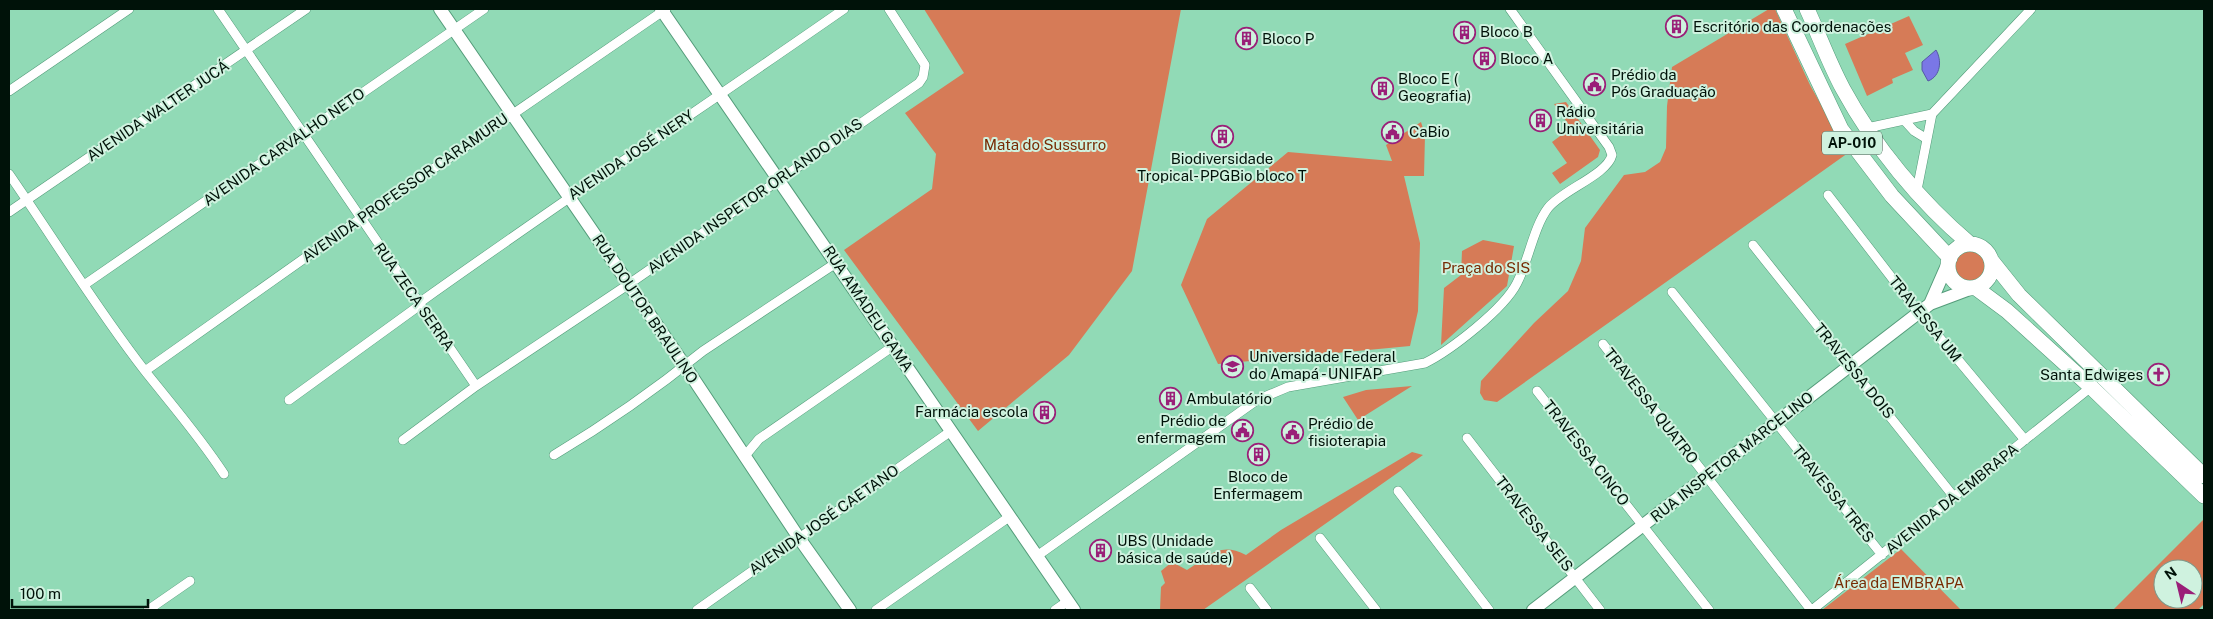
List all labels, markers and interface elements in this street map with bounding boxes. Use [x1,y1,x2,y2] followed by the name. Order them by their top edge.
[1665,15,1689,39] building icon: Escritório das Coordenações
[1693,18,1891,35] place label: Escritório das Coordenações
[1452,20,1476,44] building icon: Bloco B
[1480,23,1533,40] place label: Bloco B
[1234,27,1258,51] building icon: Bloco P
[1262,30,1315,47] place label: Bloco P
[1472,47,1496,71] building icon: Bloco A
[1500,50,1554,67] place label: Bloco A
[83,56,232,164] street label: AVENIDA WALTER JUCÁ
[1611,66,1716,100] place label: Prédio da Pós Graduação
[1398,70,1471,104] place label: Bloco E ( Geografia)
[1583,72,1607,96] public building icon: Prédio da Pós Graduação
[1370,76,1394,100] building icon: Bloco E ( Geografia)
[200,84,368,209] street label: AVENIDA CARVALHO NETO
[1556,103,1644,137] place label: Rádio Universitária
[565,106,697,203] street label: AVENIDA JOSÉ NERY
[1528,109,1552,133] building icon: Rádio Universitária
[298,110,511,266] street label: AVENIDA PROFESSOR CARAMURU
[644,114,866,277] street label: AVENIDA INSPETOR ORLANDO DIAS
[1381,120,1405,144] public building icon: CaBio
[1409,123,1450,140] place label: CaBio
[1210,124,1234,148] building icon: Biodiversidade Tropical- PPGBio bloco T
[1822,132,1882,154] road number: AP-010
[984,136,1106,153] park label: Mata do Sussurro
[1137,150,1307,184] place label: Biodiversidade Tropical- PPGBio bloco T
[589,231,702,386] street label: RUA DOUTOR BRAULINO
[371,239,458,354] street label: RUA ZECA SERRA
[820,243,917,375] street label: RUA AMADEU GAMA
[1442,259,1530,276] park label: Praça do SIS
[1886,272,1965,365] street label: TRAVESSA UM
[1811,320,1898,422] street label: TRAVESSA DOIS
[1601,345,1702,467] street label: TRAVESSA QUATRO
[1249,348,1396,382] place label: Universidade Federal do Amapá - UNIFAP
[1221,354,1245,378] school or university icon: Universidade Federal do Amapá - UNIFAP
[2147,363,2171,387] church icon: Santa Edwiges
[2040,366,2143,383] place label: Santa Edwiges
[1158,387,1182,411] building icon: Ambulatório
[1647,388,1816,525] street label: RUA INSPETOR MARCELINO
[1186,390,1272,407] place label: Ambulatório
[1540,397,1633,509] street label: TRAVESSA CINCO
[1032,400,1056,424] building icon: Farmácia escola
[915,403,1028,420] place label: Farmácia escola
[1137,412,1226,446] place label: Prédio de enfermagem
[1308,415,1386,449] place label: Prédio de fisioterapia
[1230,418,1254,442] public building icon: Prédio de enfermagem
[1280,421,1304,445] public building icon: Prédio de fisioterapia
[1882,440,2022,557] street label: AVENIDA DA EMBRAPA
[1246,442,1270,466] building icon: Bloco de Enfermagem
[1789,442,1878,546] street label: TRAVESSA TRÊS
[746,461,902,578] street label: AVENIDA JOSÉ CAETANO
[1213,468,1303,502] place label: Bloco de Enfermagem
[1492,473,1577,574] street label: TRAVESSA SEIS
[1117,532,1233,566] place label: UBS (Unidade básica de saúde)
[1089,538,1113,562] building icon: UBS (Unidade básica de saúde)
[2153,559,2203,609] north arrow
[2161,564,2180,583] text: N
[1834,574,1965,591] park label: Área da EMBRAPA
[12,576,149,608] scale bar
[20,585,61,602] text: 100 m

